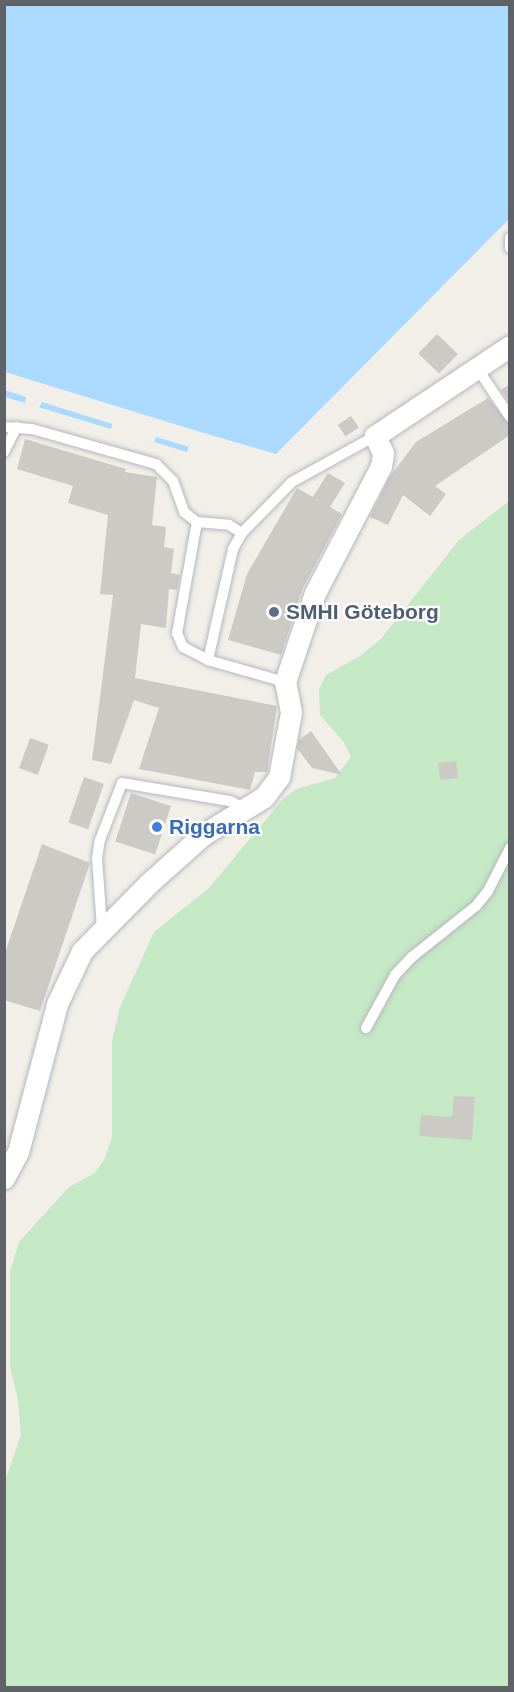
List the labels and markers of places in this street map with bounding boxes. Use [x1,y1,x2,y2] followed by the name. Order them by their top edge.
[286,599,439,625] place label: SMHI Göteborg
[267,605,281,619] marker: SMHI Göteborg
[169,814,260,840] place label: Riggarna
[150,820,164,834] marker: Riggarna

